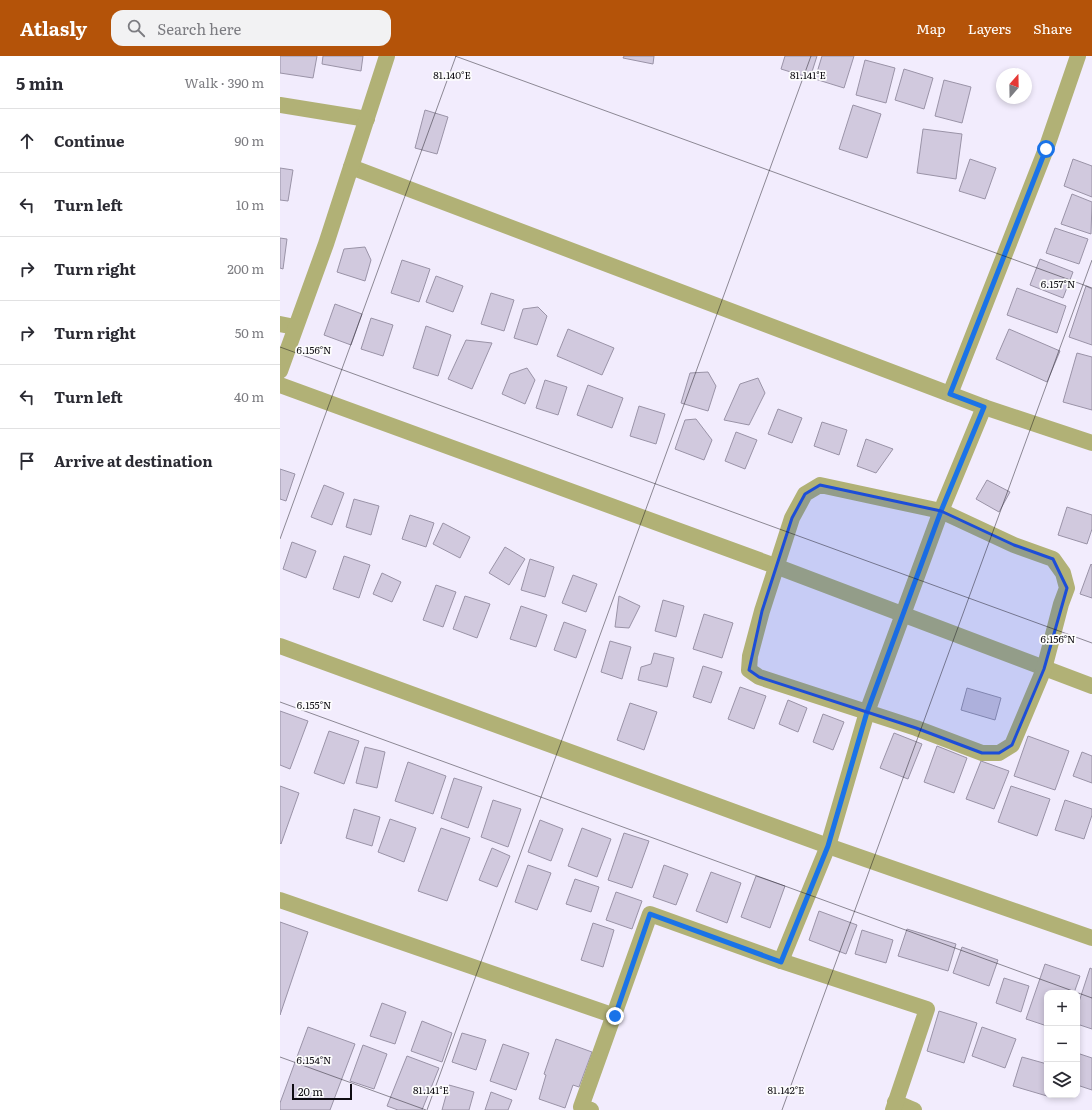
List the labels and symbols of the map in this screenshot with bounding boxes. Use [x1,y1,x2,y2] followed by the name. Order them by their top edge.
[433,67,471,82] text: 81.140°E
[790,67,826,82] text: 81.141°E
[996,68,1032,104] north arrow
[1037,140,1055,158] route start
[1041,276,1075,291] text: 6.157°N
[297,342,331,357] text: 6.156°N
[1041,631,1075,646] text: 6.156°N
[297,697,331,712] text: 6.155°N
[606,1007,624,1025] route end
[297,1052,331,1067] text: 6.154°N
[292,1082,352,1101] scale bar
[413,1082,449,1097] text: 81.141°E
[768,1082,804,1097] text: 81.142°E

